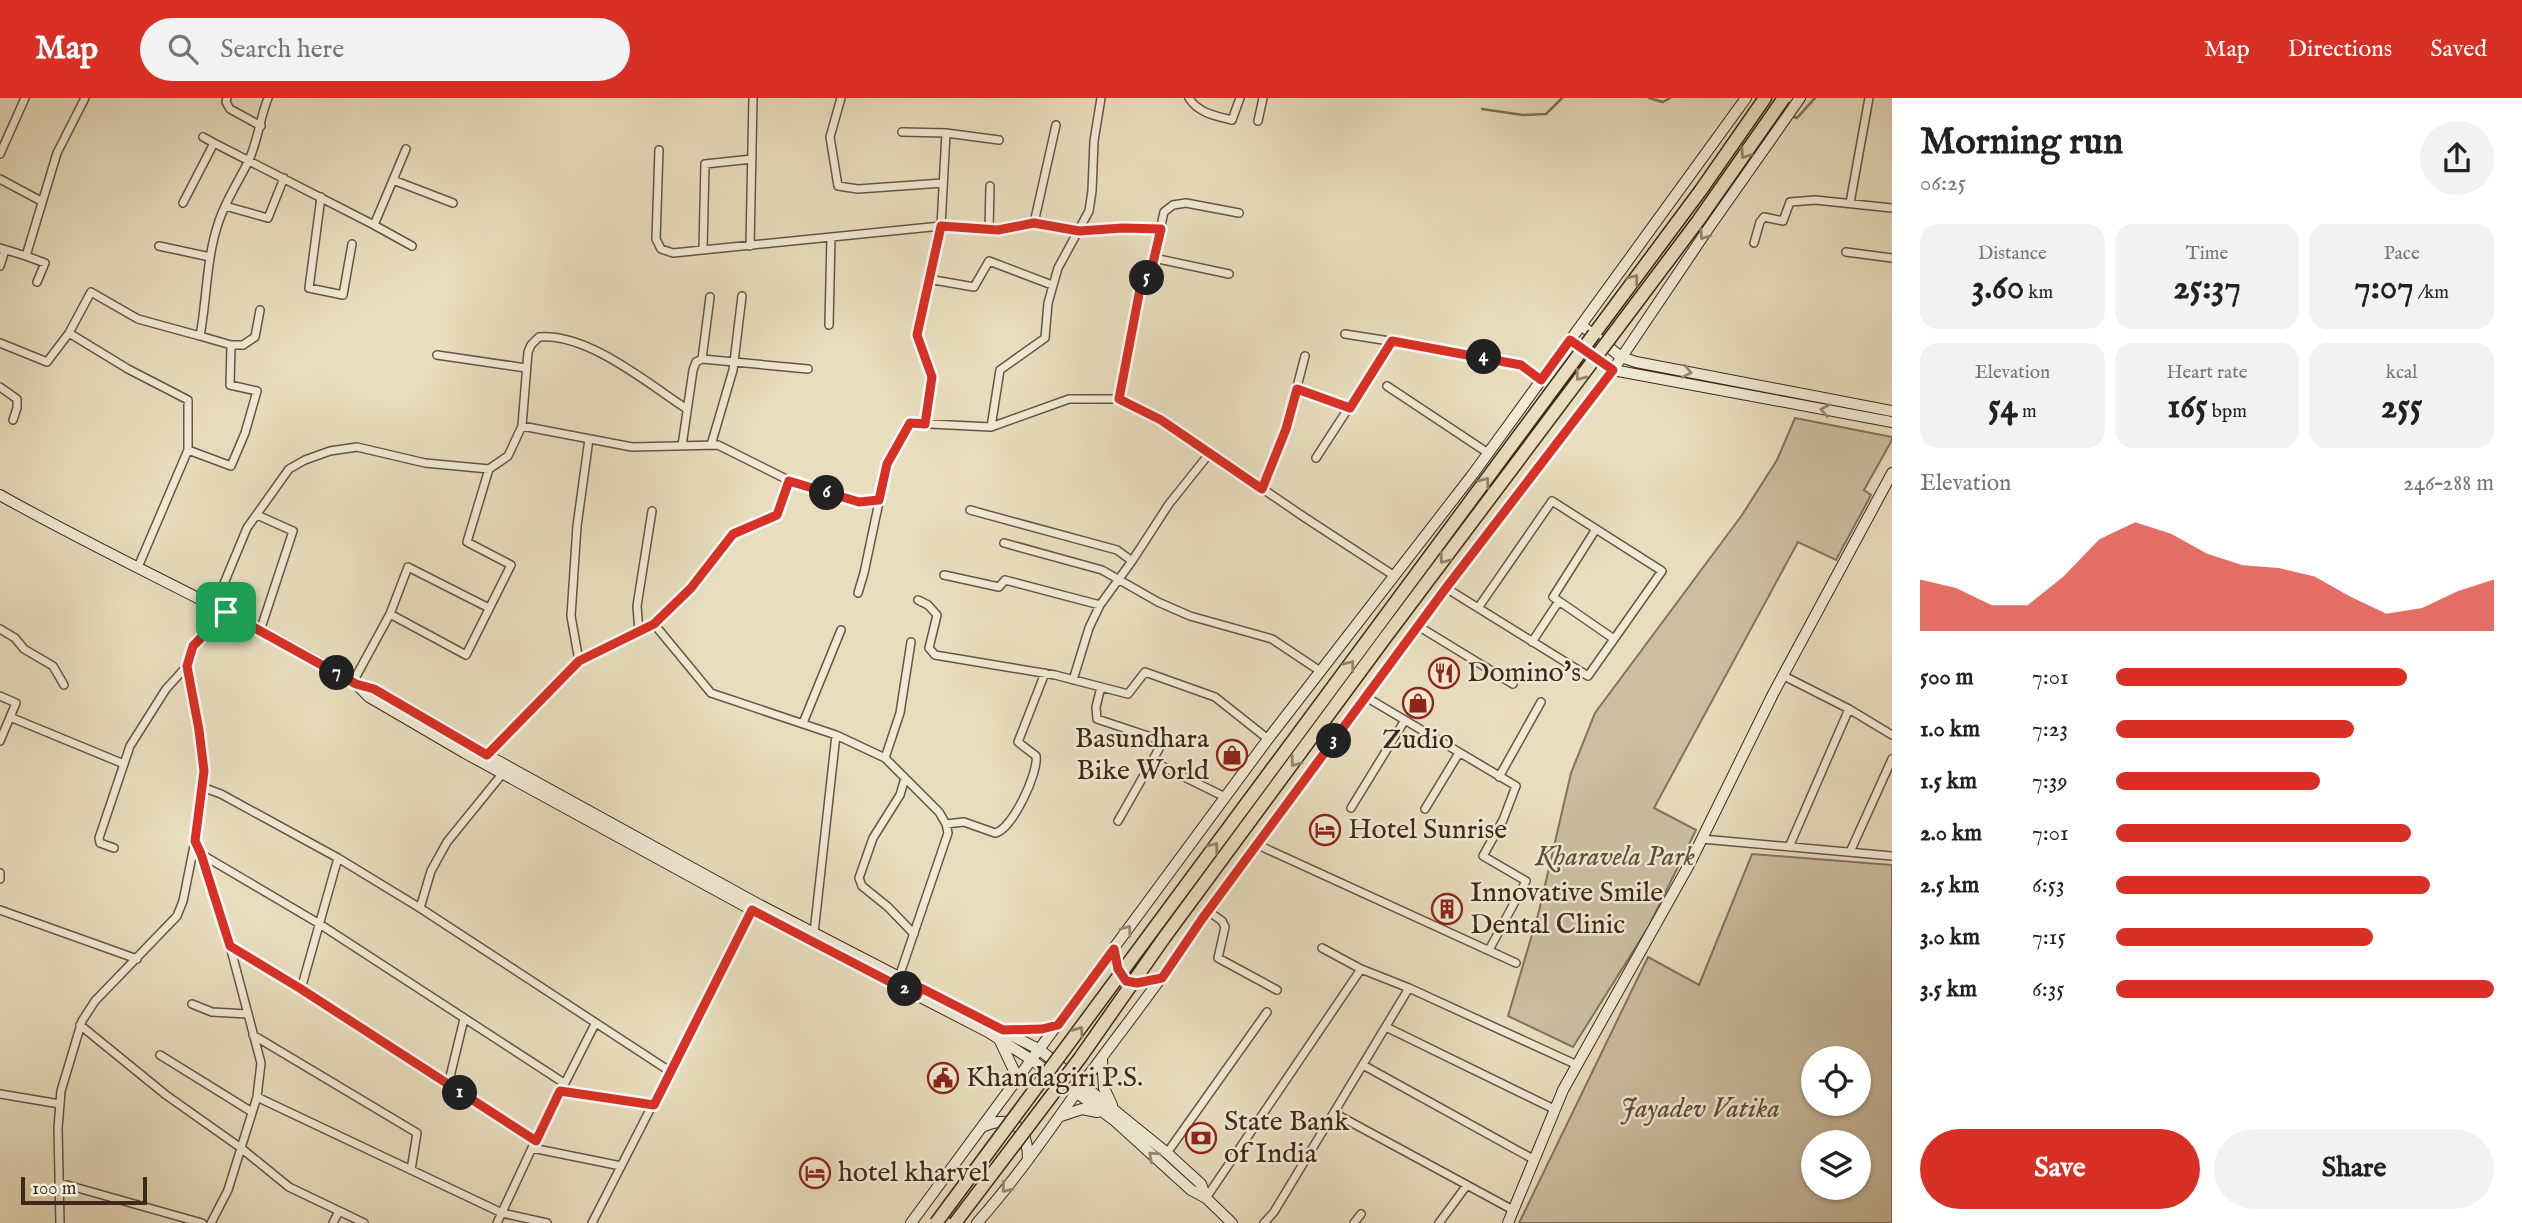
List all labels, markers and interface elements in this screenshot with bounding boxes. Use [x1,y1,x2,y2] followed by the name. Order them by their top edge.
[140,18,630,81] search box
[35,28,98,70] text: Map
[164,30,202,68] icon: search
[220,33,344,66] text: Search here
[2204,34,2250,65] text: Map
[2288,34,2392,65] text: Directions
[2430,34,2487,65] text: Saved
[1920,119,2123,167] text: Morning run
[2420,121,2494,195] button: share
[1741,146,1753,159] one-way arrow
[1920,169,1966,198] text: 06:25
[1700,227,1712,240] one-way arrow
[1978,242,2047,266] text: Distance
[2186,242,2228,266] text: Time
[2384,242,2420,266] text: Pace
[1130,260,1164,296] pin: 5
[1143,265,1150,289] text: 5
[1972,266,2024,311] text: 3.60
[2173,266,2241,311] text: 25:37
[2354,266,2414,311] text: 7:07
[1626,275,1639,287] one-way arrow
[2024,281,2053,305] text: km
[2414,281,2449,305] text: /km
[1466,340,1502,374] pin: 4
[1479,344,1488,368] text: 4
[1975,361,2050,385] text: Elevation
[2166,361,2248,385] text: Heart rate
[2386,361,2418,385] text: kcal
[1681,364,1693,379] one-way arrow
[1576,368,1588,381] one-way arrow
[1988,385,2018,430] text: 54
[2167,385,2208,430] text: 165
[2381,385,2423,430] text: 255
[2018,400,2037,424] text: m
[2208,400,2247,424] text: bpm
[1819,403,1831,418] one-way arrow
[1920,469,2011,498] text: Elevation
[2403,469,2494,498] text: 246–288 m
[810,476,844,510] pin: 6
[1477,477,1489,490] one-way arrow
[822,480,831,504] text: 6
[1440,551,1452,563] one-way arrow
[196,582,256,642] pin
[207,593,245,631] icon: arrive
[320,656,354,690] pin: 7
[1427,656,1461,690] restaurant icon: Domino's
[1467,656,1581,691] place label: Domino's
[332,660,341,684] text: 7
[1342,660,1354,673] one-way arrow
[1920,663,1974,692] text: 500 m
[2032,663,2069,692] text: 7:01
[1401,686,1435,720] shop icon: Zudio
[1920,715,1980,744] text: 1.0 km
[2032,715,2068,744] text: 7:23
[1075,722,1210,789] place label: Basundhara Bike World
[1382,723,1454,758] place label: Zudio
[1316,724,1352,758] pin: 3
[1330,728,1337,752] text: 3
[1215,738,1249,772] shop icon: Basundhara Bike World
[1291,754,1303,767] one-way arrow
[1920,767,1977,796] text: 1.5 km
[2032,767,2067,796] text: 7:39
[1308,813,1342,847] hotel icon: Hotel Sunrise
[1348,813,1507,848] place label: Hotel Sunrise
[1920,819,1982,848] text: 2.0 km
[2032,819,2069,848] text: 7:01
[1534,840,1695,875] park label: Kharavela Park
[1205,843,1218,855] one-way arrow
[1920,871,1979,900] text: 2.5 km
[2032,871,2065,900] text: 6:53
[1470,876,1663,943] place label: Innovative Smile Dental Clinic
[1430,892,1464,926] building icon: Innovative Smile Dental Clinic
[1920,923,1980,952] text: 3.0 km
[2032,923,2066,952] text: 7:15
[1119,926,1131,938] one-way arrow
[888,972,922,1006] pin: 2
[1920,975,1977,1004] text: 3.5 km
[2032,975,2065,1004] text: 6:35
[900,976,909,1000] text: 2
[1071,1026,1083,1039] one-way arrow
[1801,1046,1871,1200] map controls
[1801,1046,1871,1116] button: locate
[926,1061,960,1095] public building icon: Khandagiri P.S.
[966,1061,1143,1096] place label: Khandagiri P.S.
[442,1076,477,1110] pin: 1
[456,1080,463,1104] text: 1
[1620,1092,1780,1127] park label: Jayadev Vatika
[1224,1105,1350,1172] place label: State Bank of India
[1184,1121,1218,1155] bank icon: State Bank of India
[1920,1129,2200,1209] button: Save
[2214,1129,2494,1209] button: Share
[1801,1130,1871,1200] button: layers
[1148,1152,1161,1164] one-way arrow
[798,1156,832,1190] hotel icon: hotel kharvel
[838,1156,990,1191] place label: hotel kharvel
[21,1174,147,1206] scale bar
[32,1177,76,1201] text: 100 m
[1002,1181,1015,1193] one-way arrow

